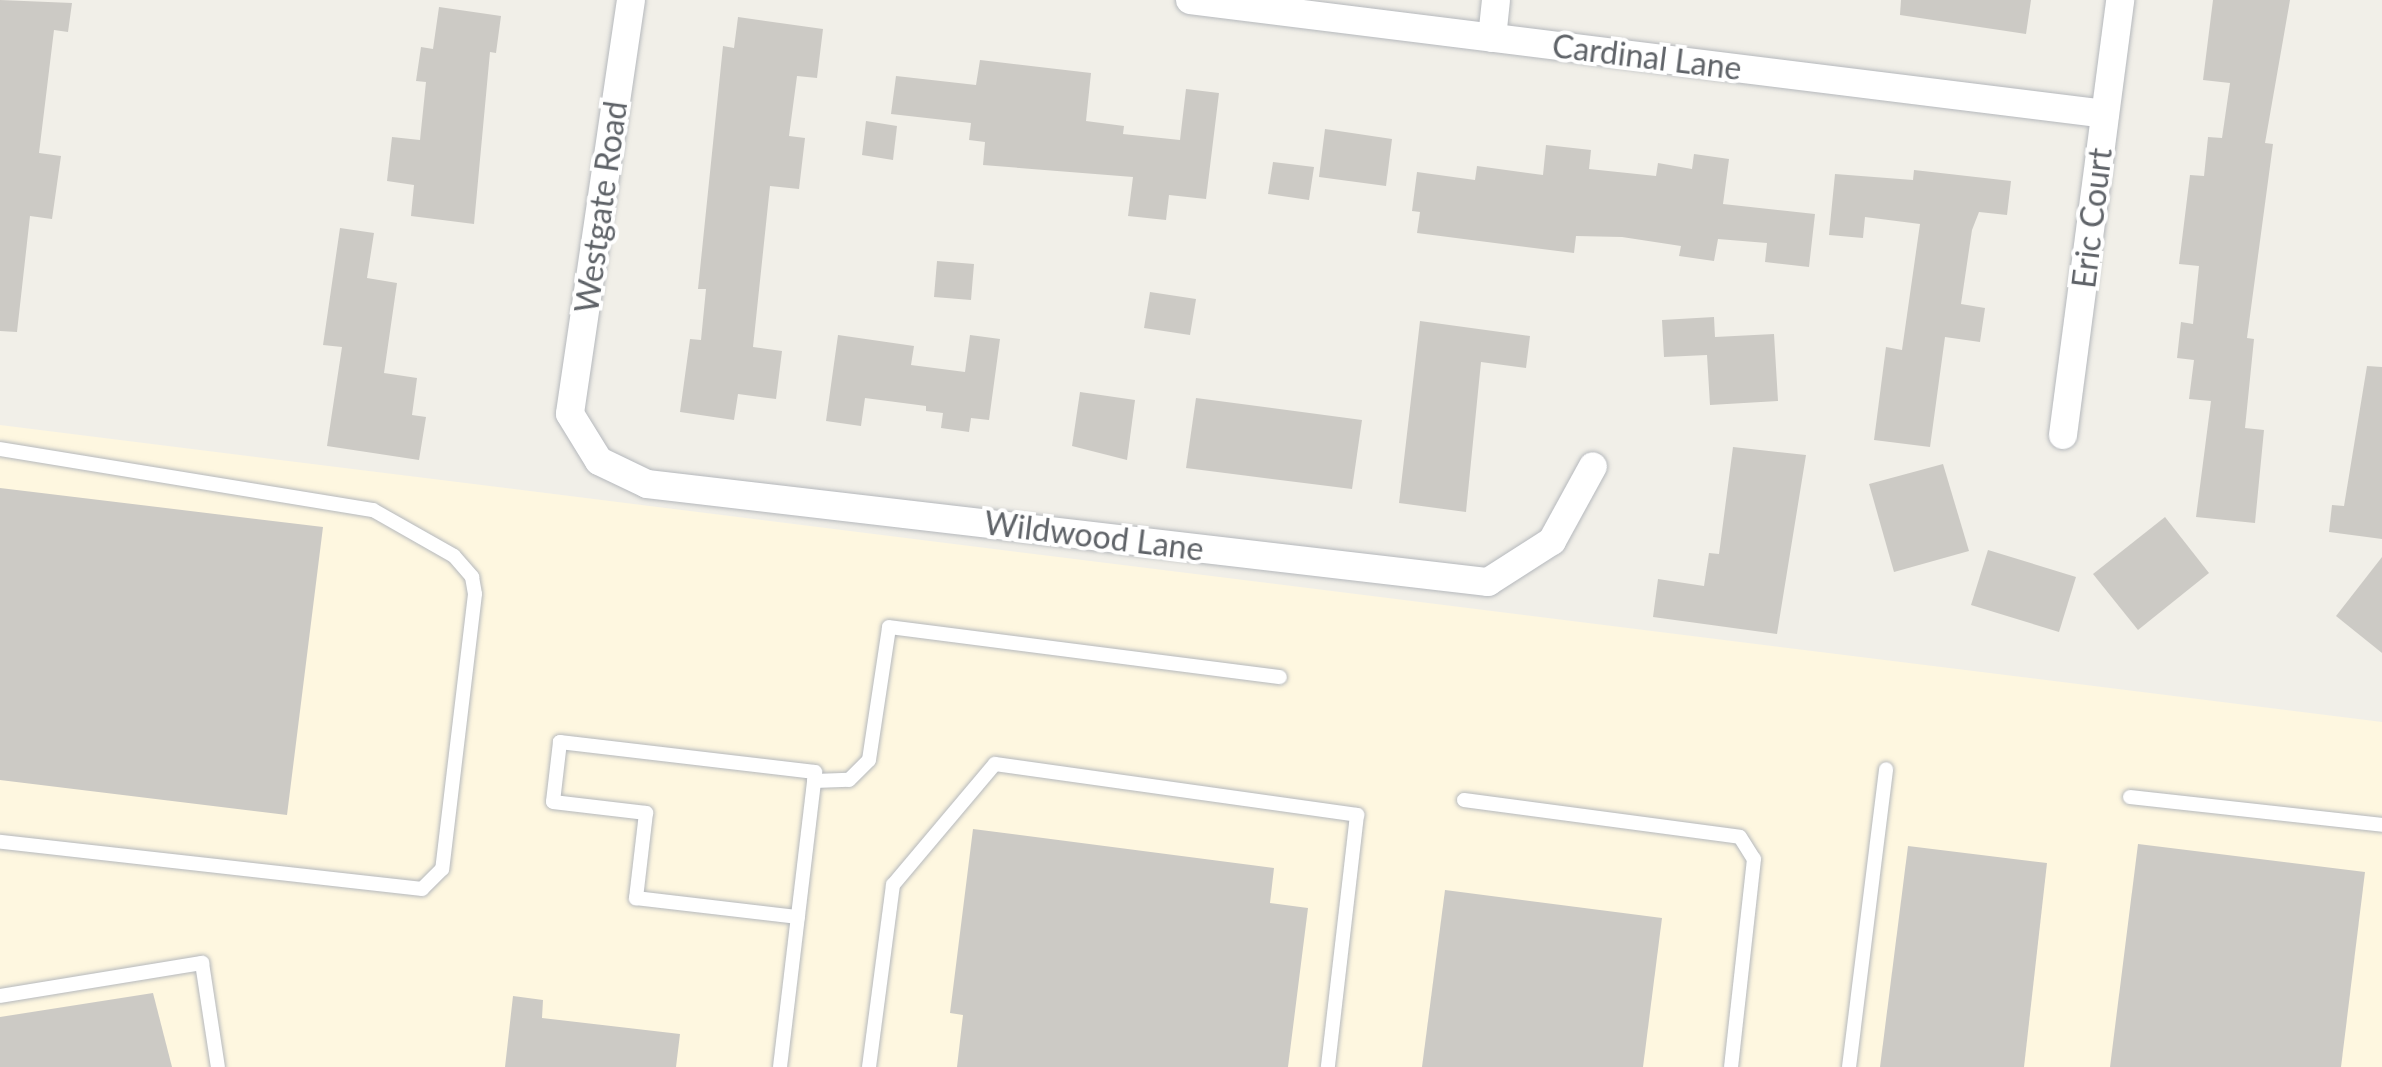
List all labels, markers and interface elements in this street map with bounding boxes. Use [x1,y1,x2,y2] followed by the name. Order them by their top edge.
[1550,26,1744,88] street label: Cardinal Lane
[567,99,635,315] street label: Westgate Road
[2064,146,2120,290] street label: Eric Court
[982,504,1206,568] street label: Wildwood Lane

